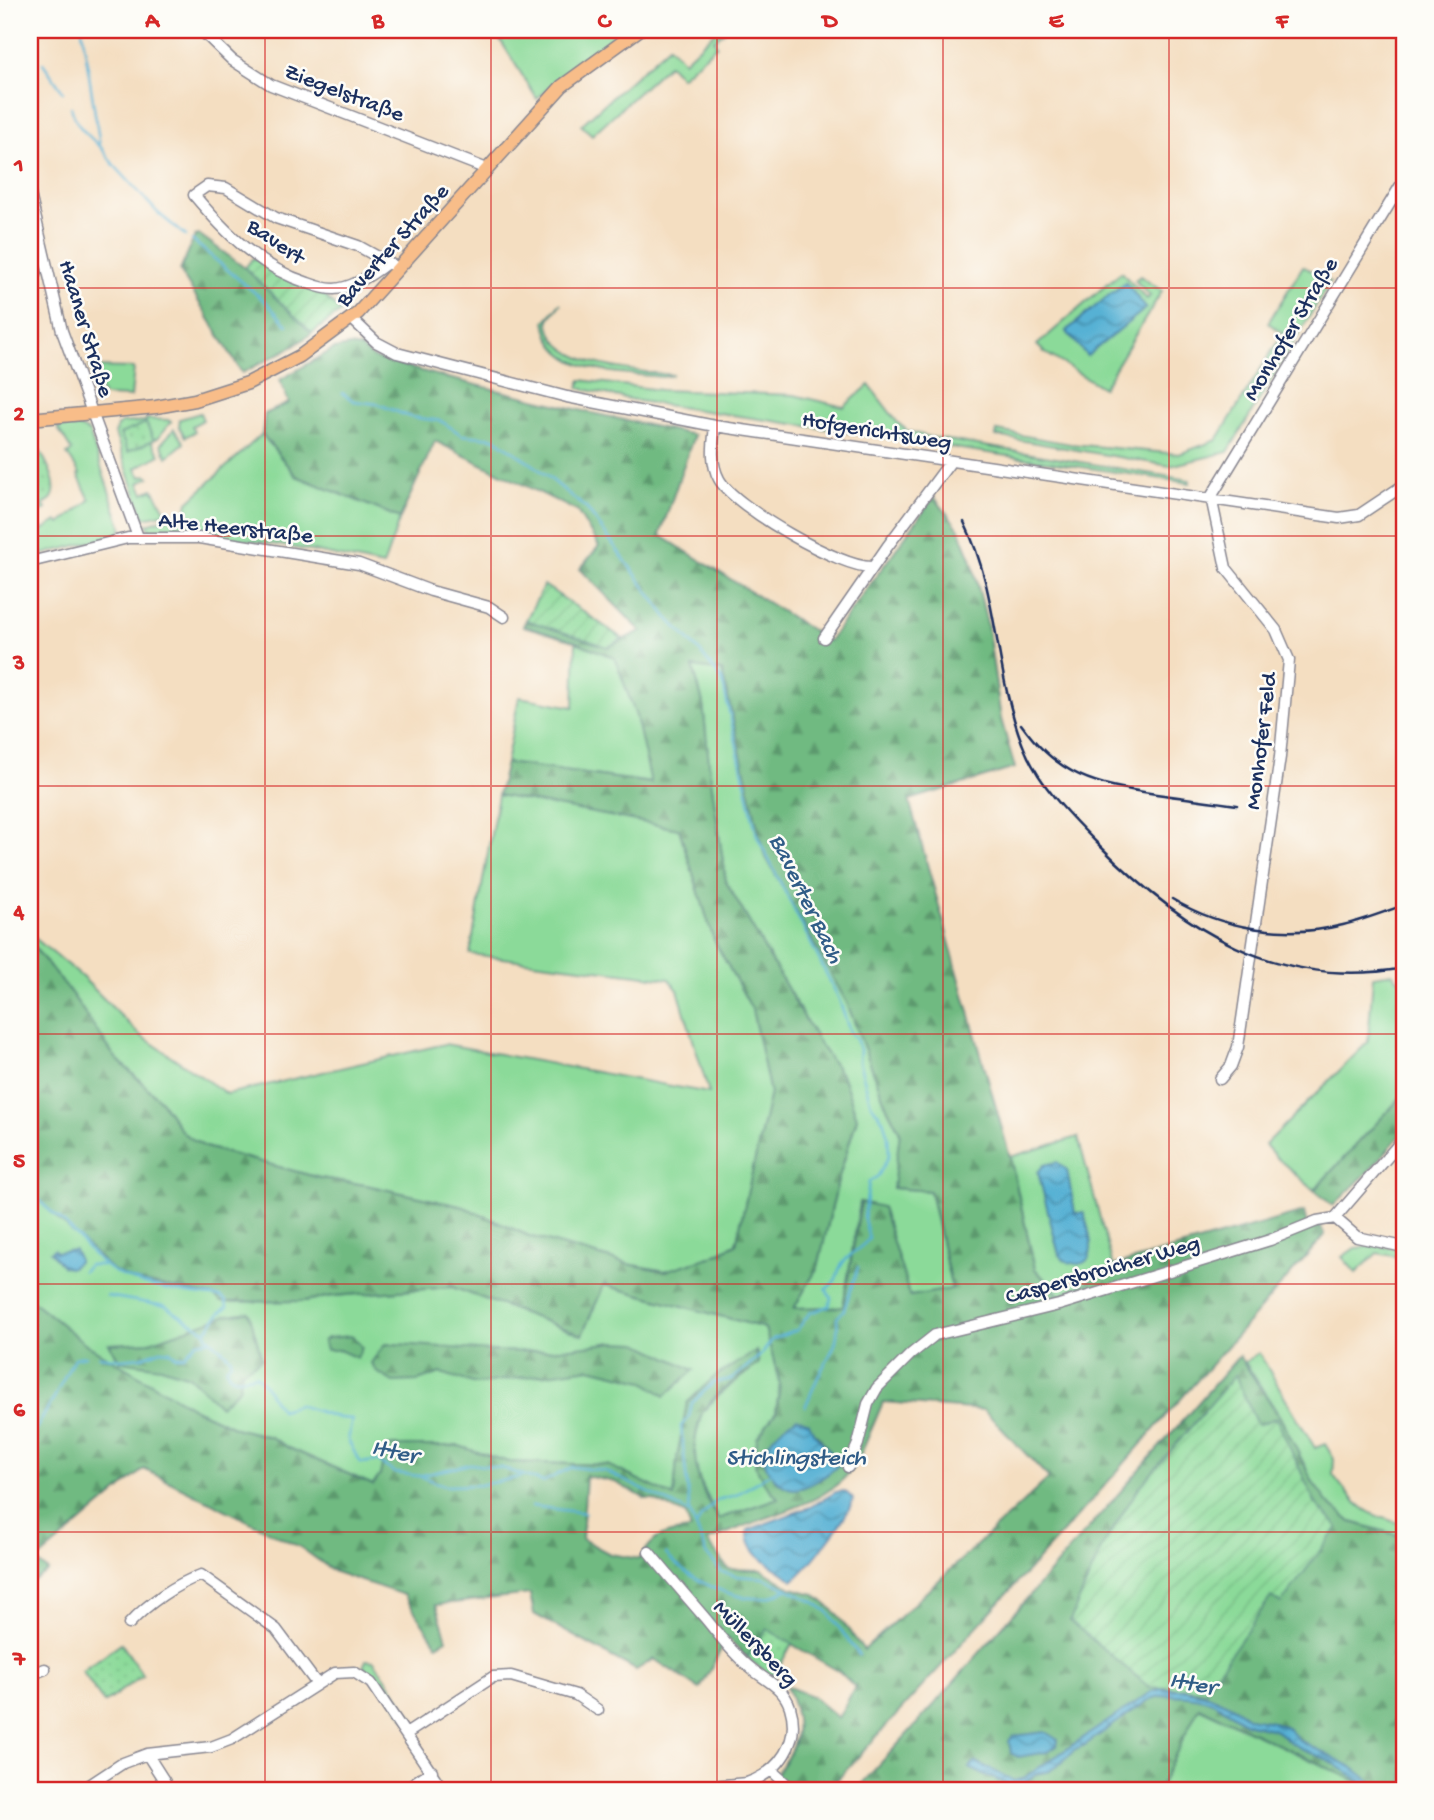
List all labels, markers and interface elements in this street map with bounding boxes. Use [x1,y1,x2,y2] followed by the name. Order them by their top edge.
[144,9,160,36] text: A
[371,9,385,36] text: B
[598,9,613,36] text: C
[821,9,839,36] text: D
[1049,9,1065,36] text: E
[1275,9,1290,36] text: F
[280,59,409,130] street label: Ziegelstraße
[13,153,24,180] text: 1
[331,178,457,314] street label: Baverter Straße
[240,213,310,273] street label: Bavert
[1239,252,1346,406] street label: Monhofer Straße
[51,257,119,402] street label: Haaner Straße
[13,402,25,429] text: 2
[800,407,953,458] street label: Hofgerichtsweg
[157,508,315,551] street label: Alte Heerstraße
[12,651,25,678] text: 3
[1241,670,1284,811] street label: Monhofer Feld
[761,830,849,970] water label: Baverter Bach
[13,900,25,927] text: 4
[13,1149,25,1176] text: 5
[1003,1231,1203,1312] street label: Caspersbroicher Weg
[13,1398,26,1425] text: 6
[369,1434,424,1473] water label: Itter
[726,1445,867,1474] water label: Stichlingsteich
[706,1595,803,1694] street label: Müllersberg
[12,1647,26,1674] text: 7
[1167,1667,1222,1705] water label: Itter

